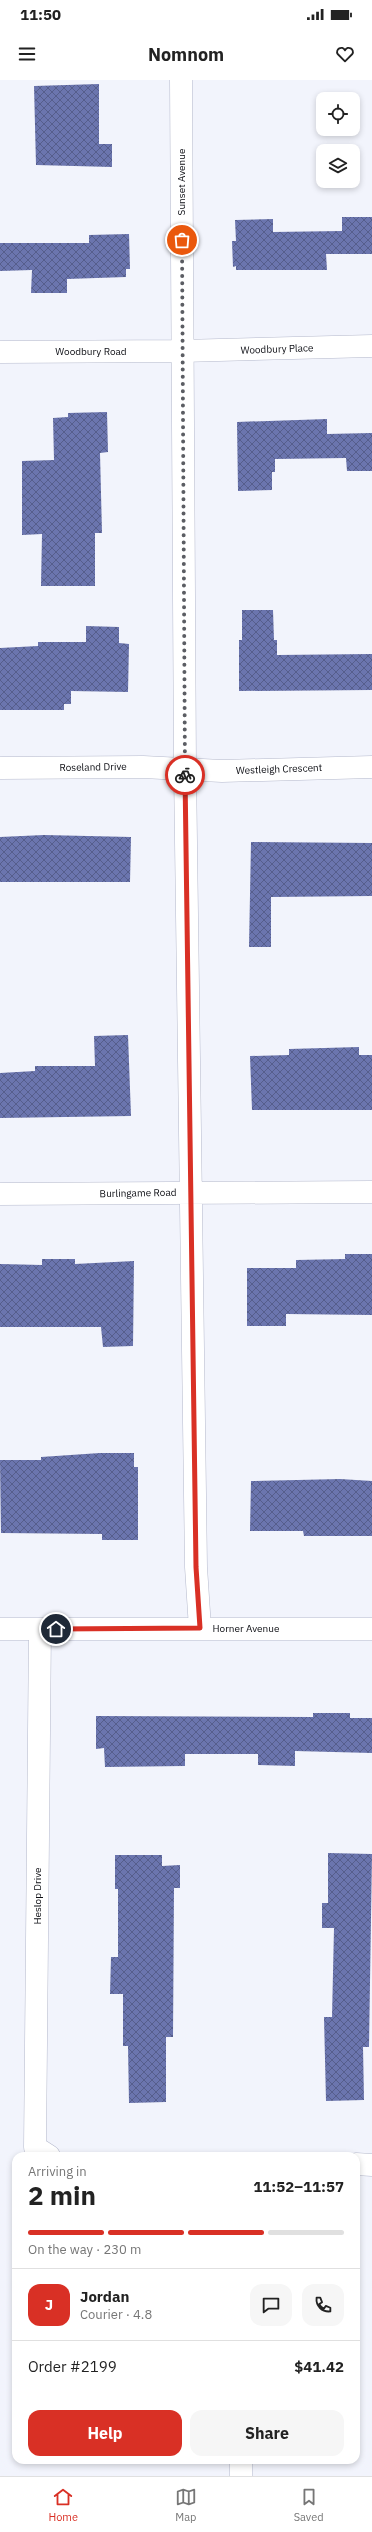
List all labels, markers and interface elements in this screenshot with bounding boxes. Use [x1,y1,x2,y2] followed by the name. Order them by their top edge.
[20,5,61,24] text: 11:50
[16,43,38,65] icon: menu
[148,43,224,66] text: Nomnom
[334,43,356,65] icon: heart
[316,92,360,188] map controls
[316,92,360,136] button: locate
[316,144,360,188] button: layers
[175,148,188,215] street label: Sunset Avenue
[165,223,199,257] pin
[171,229,193,251] icon: bag
[240,341,314,357] street label: Woodbury Place
[55,345,127,358] street label: Woodbury Road
[165,755,205,795] courier
[59,760,127,774] street label: Roseland Drive
[236,761,323,777] street label: Westleigh Crescent
[174,764,196,786] icon: bike
[99,1186,177,1200] street label: Burlingame Road
[39,1612,73,1646] pin
[45,1618,67,1640] icon: home
[213,1622,280,1635] street label: Horner Avenue
[31,1867,44,1925] street label: Heslop Drive
[28,2163,87,2180] text: Arriving in
[253,2177,344,2196] text: 11:52–11:57
[28,2178,96,2212] text: 2 min
[28,2241,141,2258] text: On the way · 230 m
[250,2284,292,2326] button: chat
[302,2284,344,2326] button: phone
[80,2287,129,2306] text: Jordan
[45,2295,53,2314] text: J
[80,2306,152,2323] text: Courier · 4.8
[28,2357,117,2376] text: Order #2199
[294,2357,344,2376] text: $41.42
[28,2410,182,2456] button: Help
[190,2410,344,2456] button: Share
[48,2486,78,2524] tab: Home
[175,2486,197,2524] tab: Map
[294,2486,324,2524] tab: Saved

